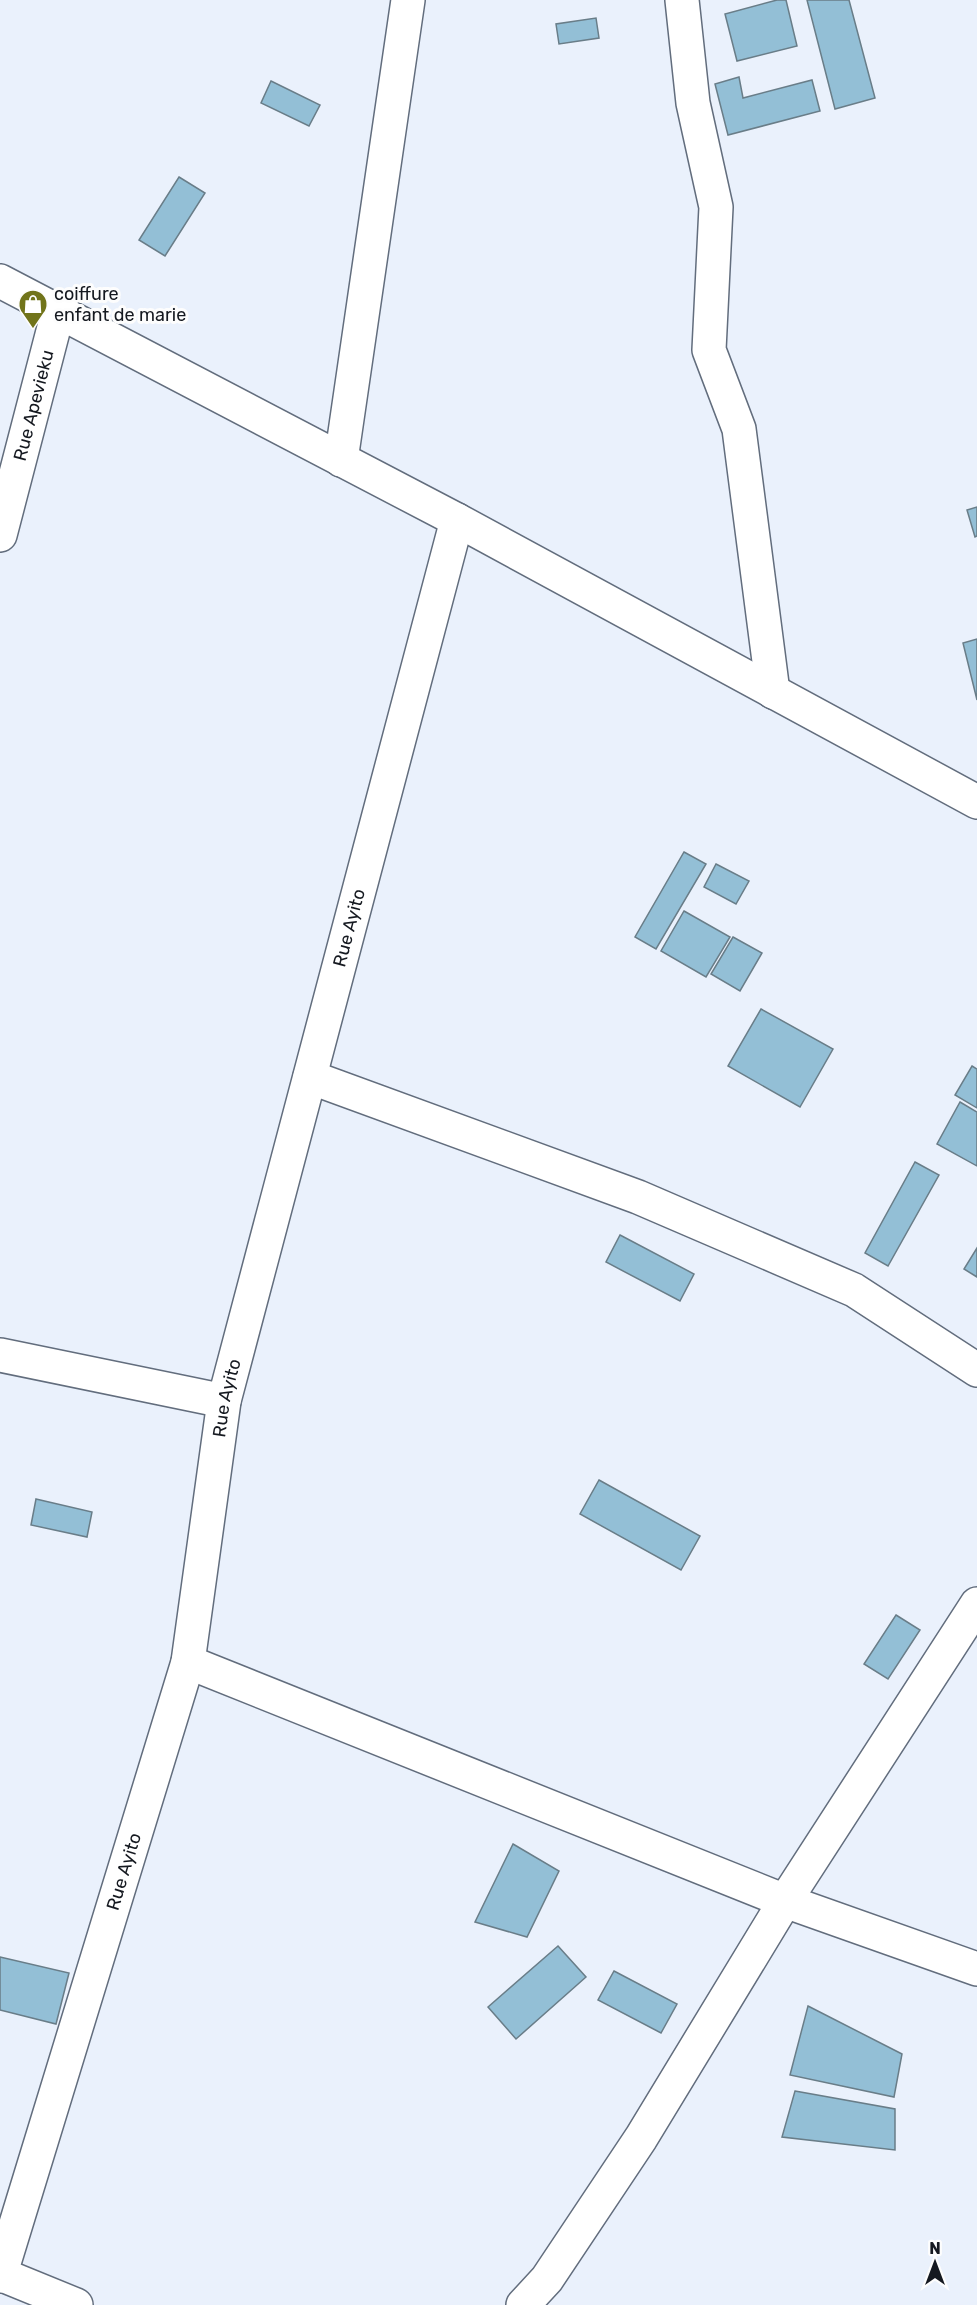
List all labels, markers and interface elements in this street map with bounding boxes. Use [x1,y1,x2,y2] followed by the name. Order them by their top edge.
[54,283,186,326] place label: coiffure enfant de marie
[17,288,49,330] shop icon: coiffure enfant de marie
[9,347,59,463] street label: Rue Apevieku
[328,886,370,969] street label: Rue Ayito
[208,1356,246,1439] street label: Rue Ayito
[102,1830,146,1913] street label: Rue Ayito
[905,2233,965,2293] north arrow
[929,2239,941,2258] text: N

